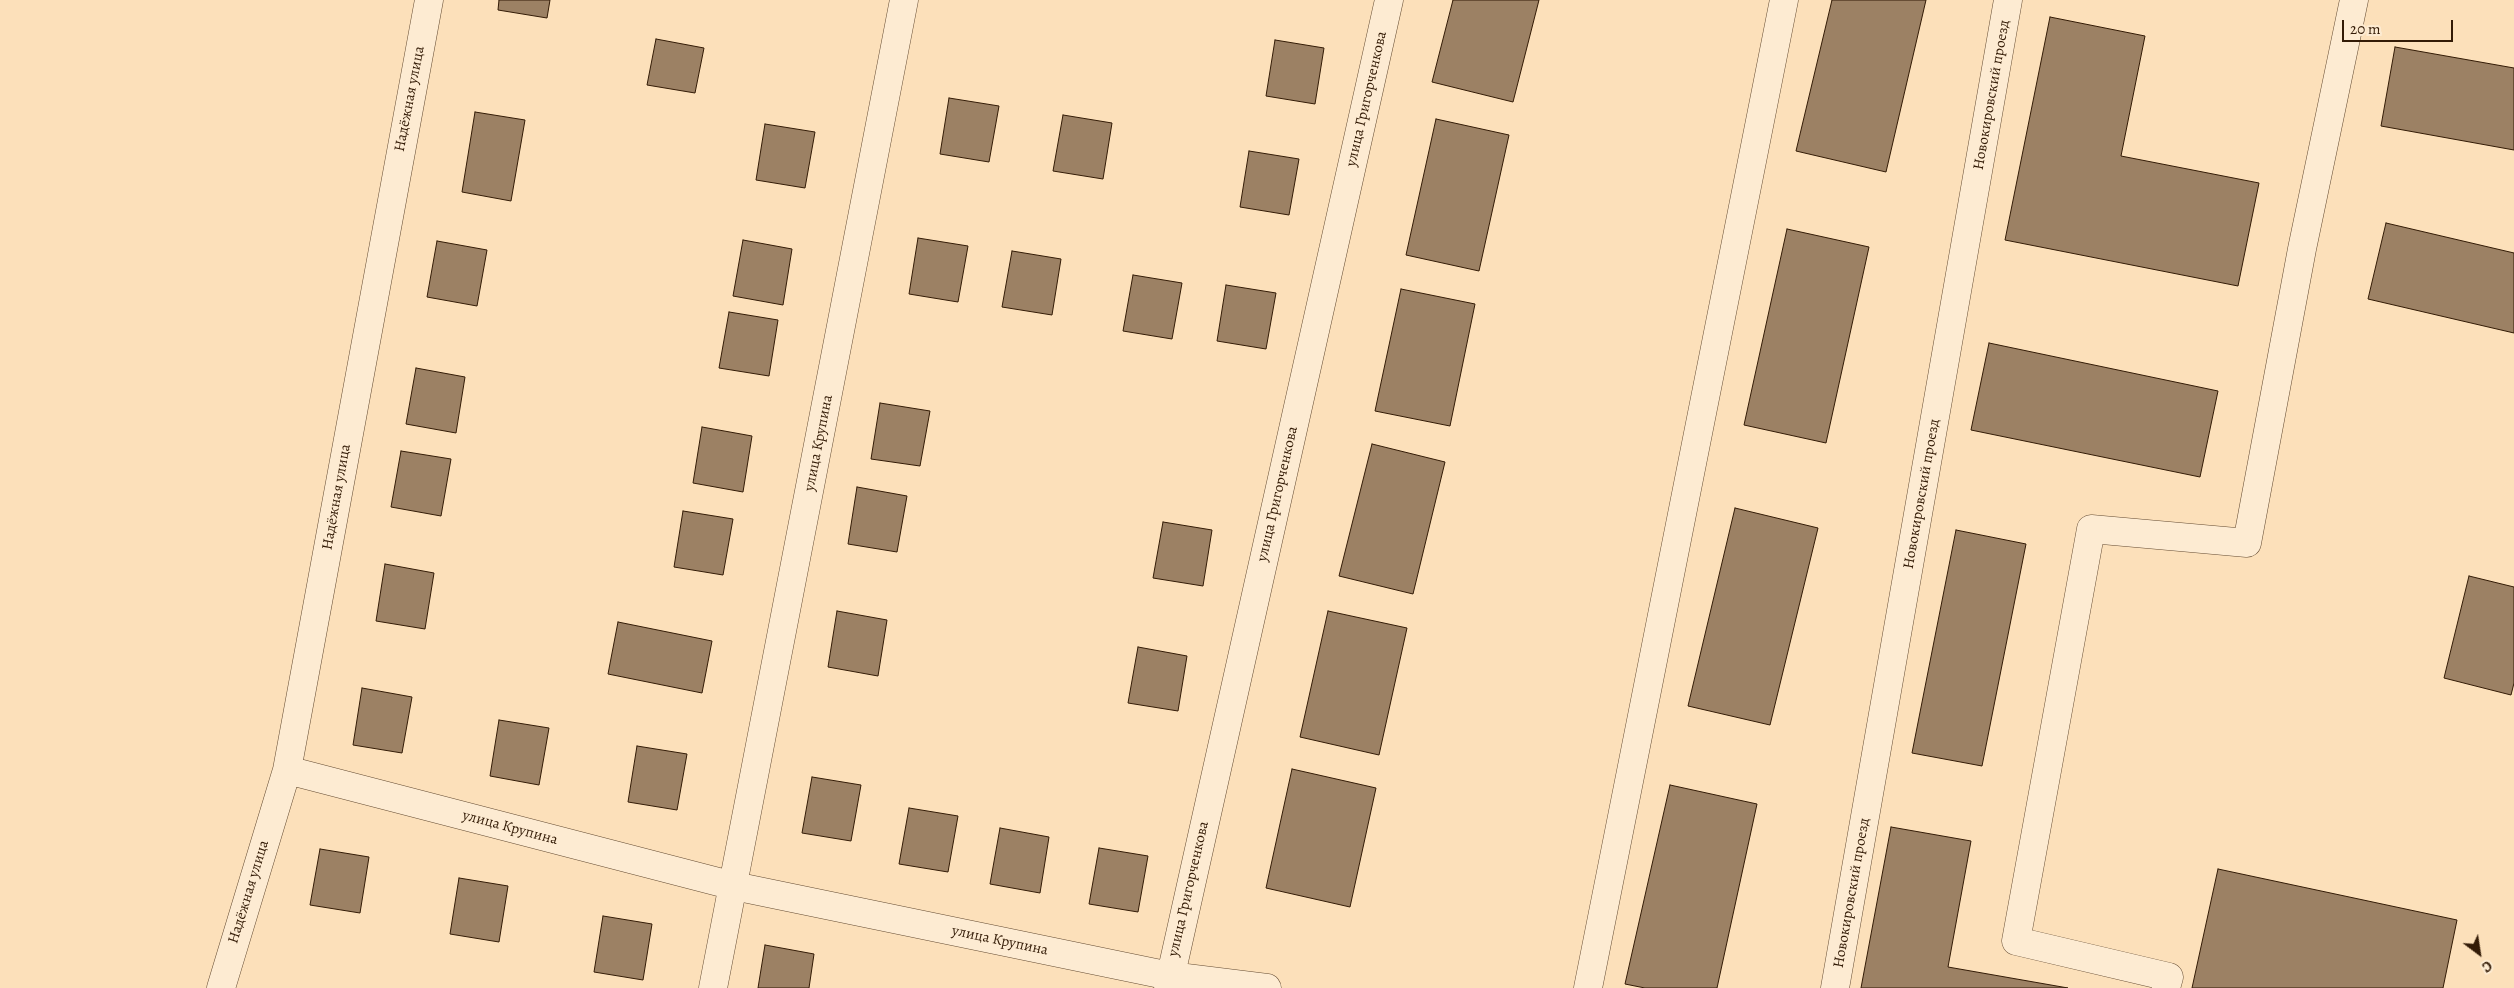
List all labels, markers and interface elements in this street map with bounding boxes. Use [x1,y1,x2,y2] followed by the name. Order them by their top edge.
[2344,10,2455,42] scale bar
[1970,19,2014,171] street label: Новокировский проезд
[2350,19,2381,39] text: 20 m
[1343,30,1391,168] street label: улица Григорченкова
[391,45,429,153] street label: Надёжная улица
[801,393,837,493] street label: улица Крупина
[1900,418,1944,570] street label: Новокировский проезд
[1254,425,1302,563] street label: улица Григорченкова
[319,443,355,551] street label: Надёжная улица
[460,807,560,849] street label: улица Крупина
[1830,817,1874,969] street label: Новокировский проезд
[1165,820,1213,958] street label: улица Григорченкова
[225,838,273,946] street label: Надёжная улица
[950,922,1050,960] street label: улица Крупина
[2454,928,2504,978] north arrow
[2478,956,2496,977] text: С

